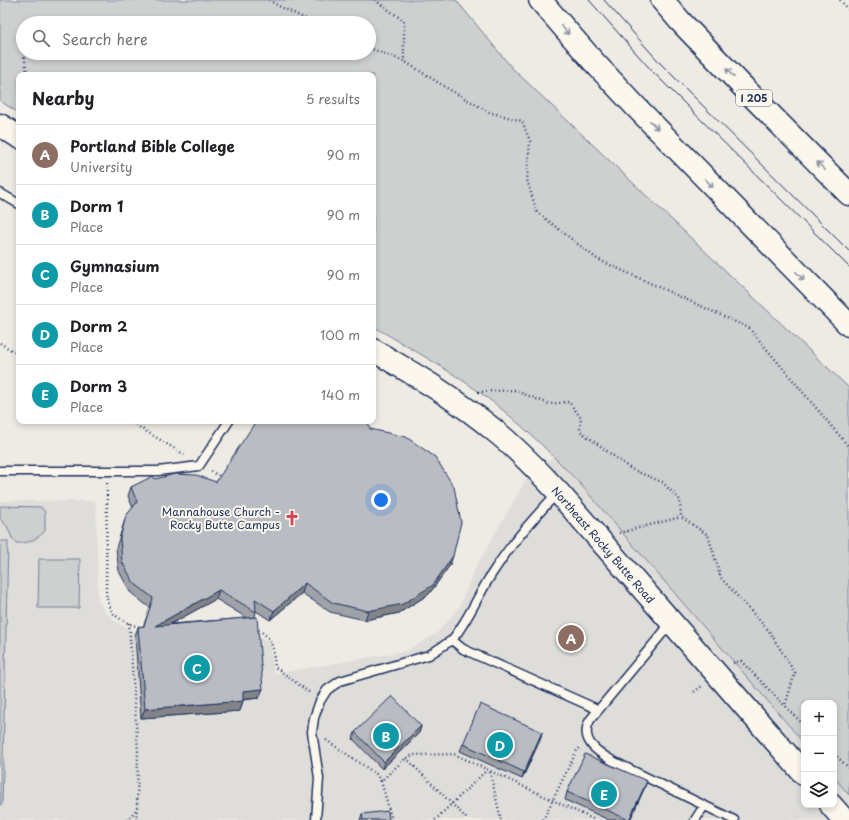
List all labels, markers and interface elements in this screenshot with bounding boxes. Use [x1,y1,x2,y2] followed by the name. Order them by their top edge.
[16,16,376,60] search box
[561,24,570,35] one-way arrow
[30,27,52,49] icon: search
[62,27,148,50] text: Search here
[725,68,735,78] one-way arrow
[32,85,94,111] text: Nearby
[306,89,360,108] text: 5 results
[736,90,772,106] road number: I 205
[649,120,658,130] one-way arrow
[70,134,235,157] text: Portland Bible College
[40,145,50,164] text: A
[327,145,360,164] text: 90 m
[70,157,132,176] text: University
[816,161,826,171] one-way arrow
[704,178,714,188] one-way arrow
[70,194,123,217] text: Dorm 1
[41,205,49,224] text: B
[327,205,360,224] text: 90 m
[70,217,103,236] text: Place
[70,254,160,277] text: Gymnasium
[40,265,50,284] text: C
[327,265,360,284] text: 90 m
[795,271,805,281] one-way arrow
[70,277,103,296] text: Place
[70,314,128,337] text: Dorm 2
[40,325,50,344] text: D
[320,325,360,344] text: 100 m
[70,337,103,356] text: Place
[70,374,127,397] text: Dorm 3
[41,385,49,404] text: E
[321,385,360,404] text: 140 m
[70,397,103,416] text: Place
[548,482,659,607] street label: Northeast Rocky Butte Road
[371,490,391,510] your location
[162,503,280,533] place label: Mannahouse Church - Rocky Butte Campus
[283,509,301,527] church icon: Mannahouse Church - Rocky Butte Campus
[558,623,584,653] pin: A
[184,653,210,683] pin: C
[801,700,837,808] map controls
[801,700,837,736] button: +
[373,721,399,751] pin: B
[487,730,513,760] pin: D
[801,736,837,772] button: −
[801,772,837,808] button: layers
[591,779,617,809] pin: E

